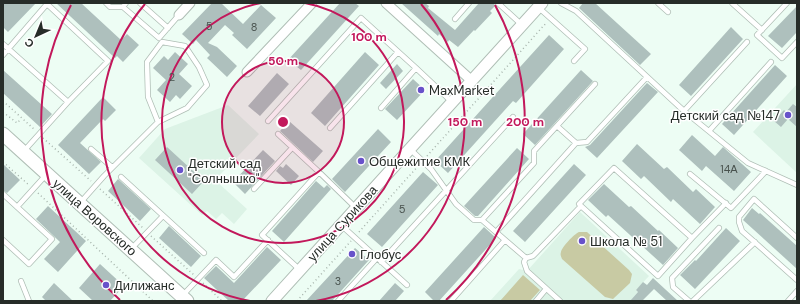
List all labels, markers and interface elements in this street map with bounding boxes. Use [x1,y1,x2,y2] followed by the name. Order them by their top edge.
[16,16,56,56] north arrow
[206,19,213,33] house number: 5
[251,20,257,34] house number: 8
[351,29,387,45] text: 100 m
[21,35,37,51] text: С
[268,53,298,69] text: 50 m
[169,70,175,84] house number: 2
[429,82,495,99] place label: MaxMarket
[416,85,426,95] marker: MaxMarket
[671,107,780,124] place label: Детский сад №147
[783,110,793,120] marker: Детский сад №147
[448,114,482,130] text: 150 m
[506,114,544,130] text: 200 m
[276,115,290,129] centre of rings
[369,153,470,170] place label: Общежитие КМК
[188,155,261,187] place label: Детский сад "Солнышко"
[356,156,366,166] marker: Общежитие КМК
[720,162,738,176] house number: 14А
[175,165,185,175] marker: Детский сад "Солнышко"
[49,175,140,260] street label: улица Воровского
[304,181,381,265] street label: улица Сурикова
[399,202,406,216] house number: 5
[590,233,662,250] place label: Школа № 51
[577,236,587,246] marker: Школа № 51
[360,246,402,263] place label: Глобус
[347,249,357,259] marker: Глобус
[335,274,341,288] house number: 3
[114,277,175,294] place label: Дилижанс
[101,280,111,290] marker: Дилижанс

